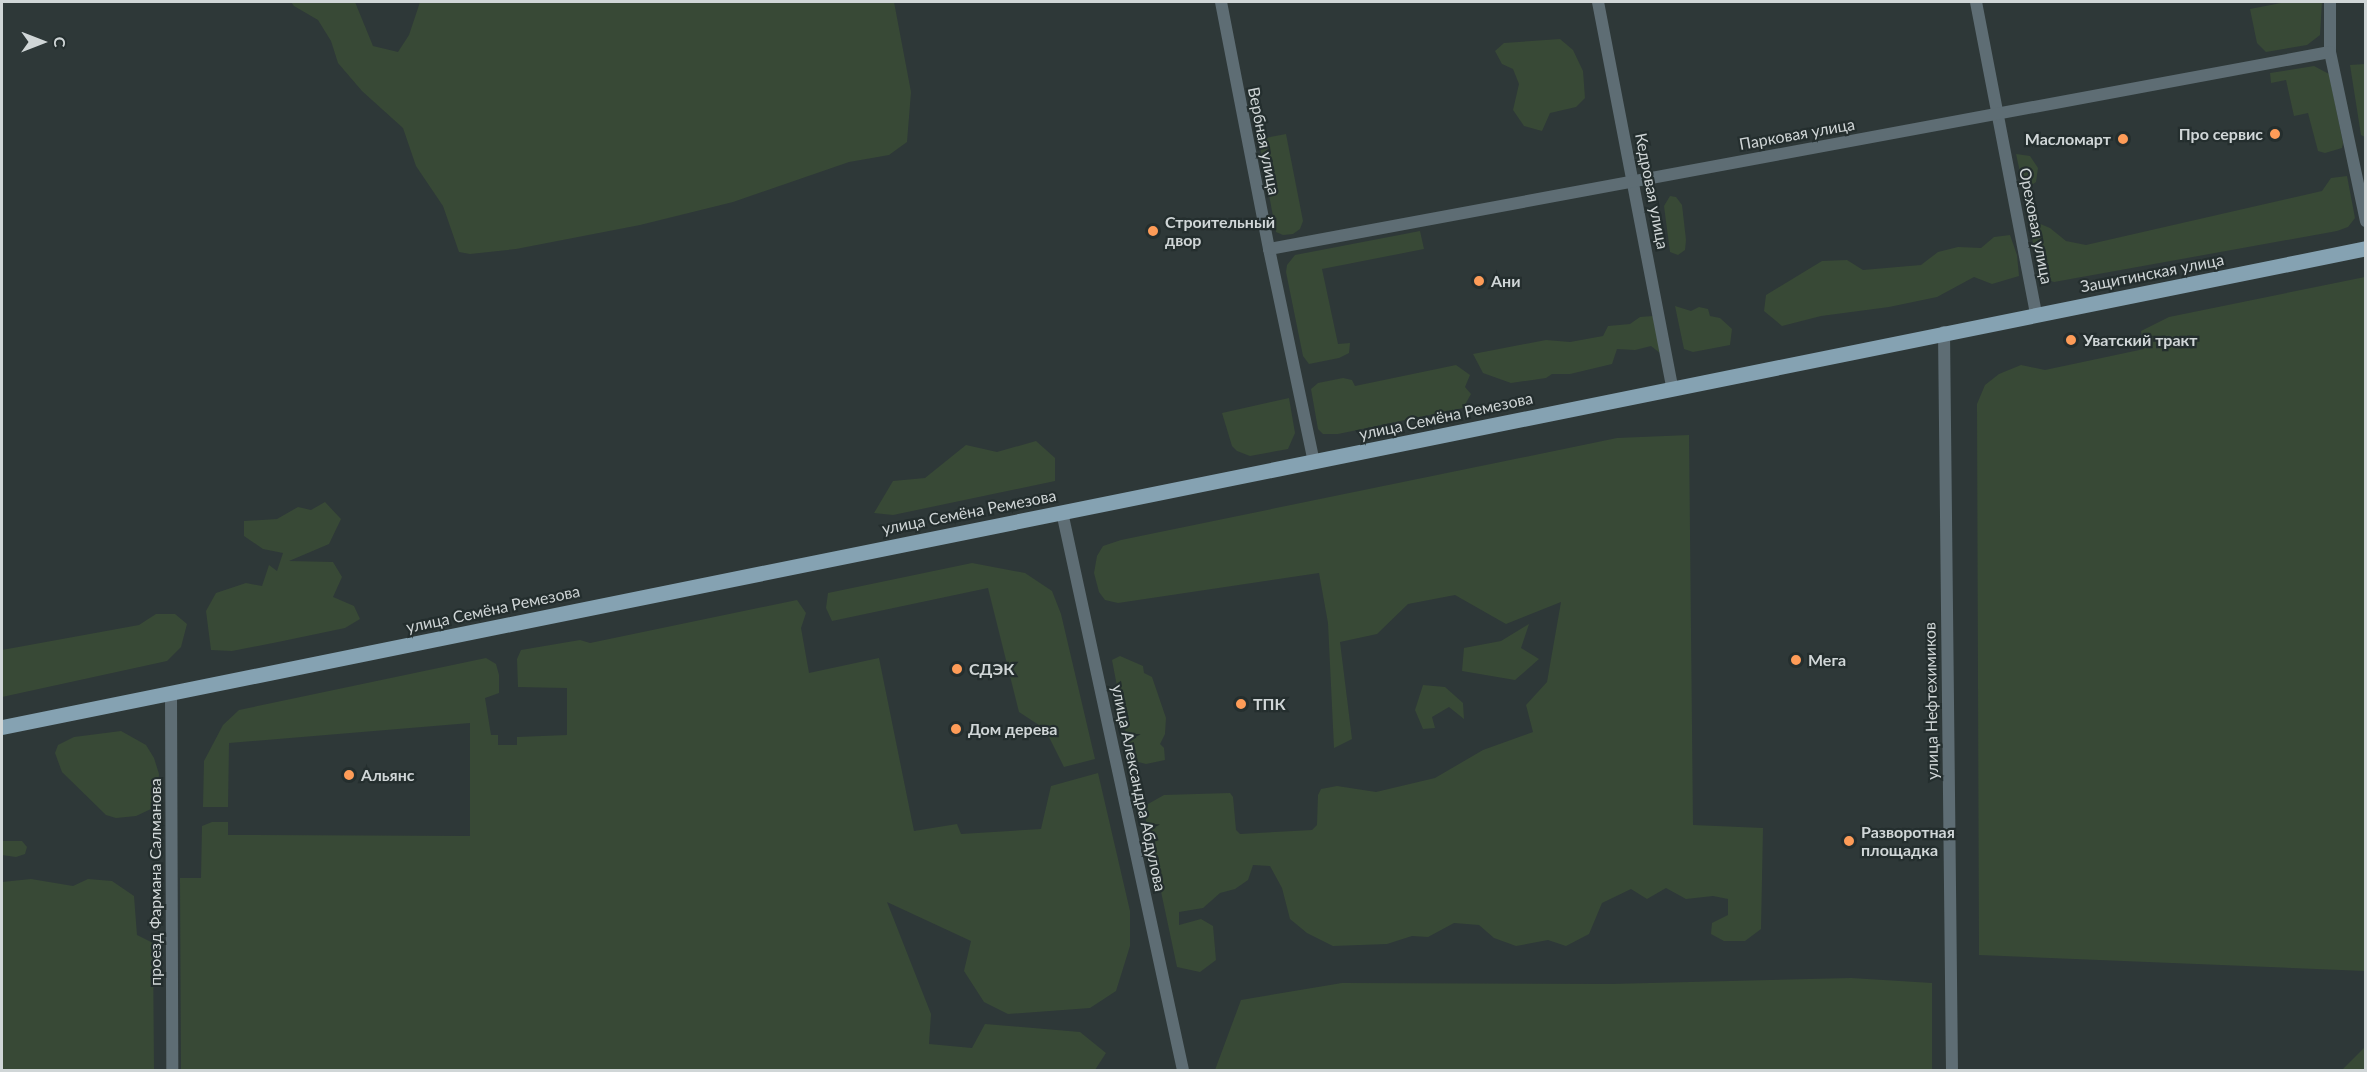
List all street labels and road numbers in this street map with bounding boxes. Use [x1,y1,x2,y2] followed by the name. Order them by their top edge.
[1244,85,1284,197] street label: Вербная улица
[1738,114,1856,154] street label: Парковая улица
[1631,131,1673,251] street label: Кедровая улица
[2015,166,2057,286] street label: Ореховая улица
[2079,250,2225,296] street label: Защитинская улица
[1357,388,1535,444] street label: улица Семёна Ремезова
[880,486,1058,538] street label: улица Семёна Ремезова
[404,581,582,637] street label: улица Семёна Ремезова
[1920,622,1942,780] street label: улица Нефтехимиков
[1108,683,1170,893] street label: улица Александра Абдулова
[145,778,165,986] street label: проезд Фармана Салманова

